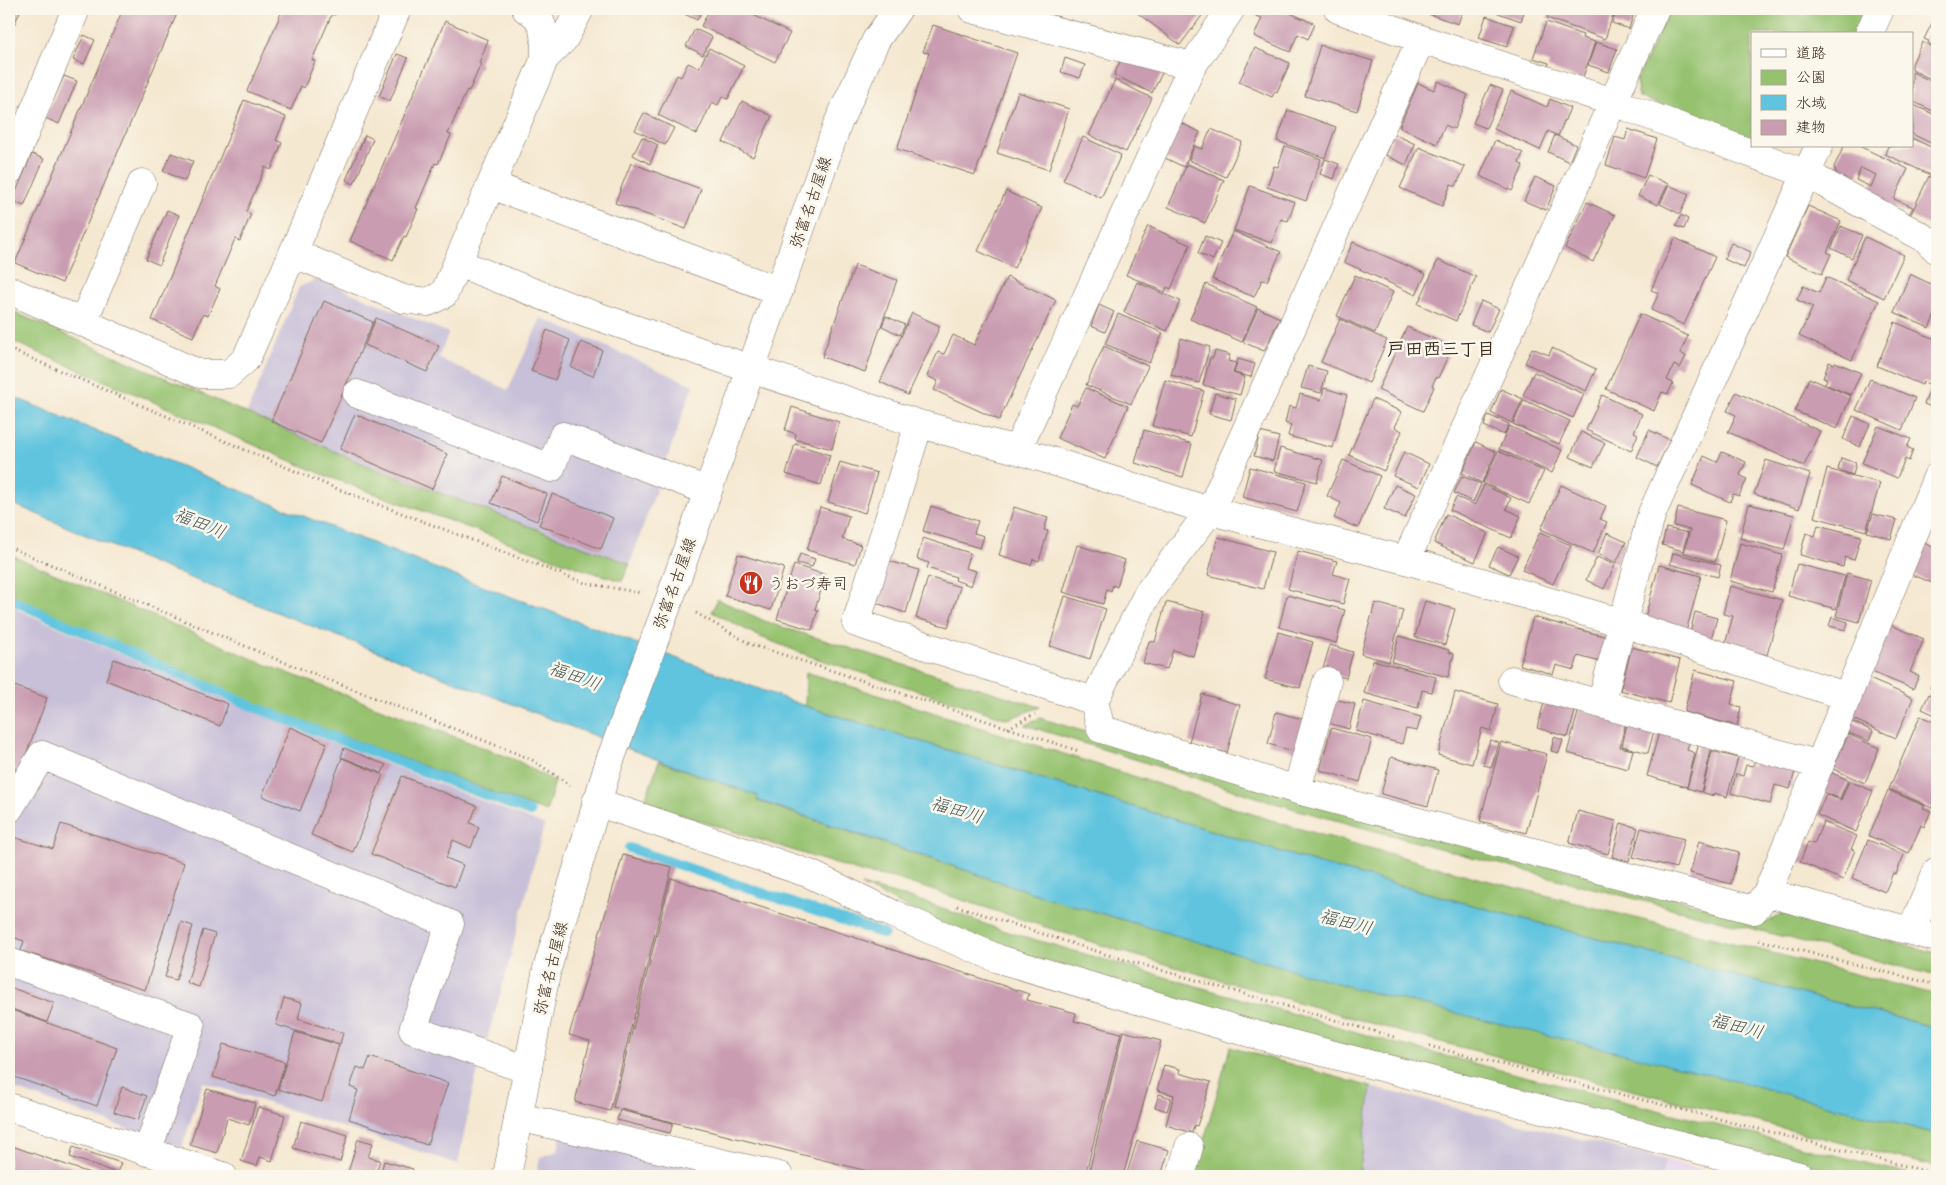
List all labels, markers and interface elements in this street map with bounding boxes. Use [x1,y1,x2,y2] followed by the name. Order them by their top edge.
[1751,32,1914,148] legend
[1796,44,1826,62] text: 道路
[1796,68,1826,86] text: 公園
[1796,94,1826,112] text: 水域
[1796,118,1826,136] text: 建物
[787,154,835,251] street label: 弥富名古屋線
[1387,339,1495,360] district label: 戸田西三丁目
[171,504,229,543] water label: 福田川
[650,535,700,632] street label: 弥富名古屋線
[738,570,764,596] restaurant icon: うおづ寿司
[768,575,848,593] place label: うおづ寿司
[546,657,604,696] water label: 福田川
[928,793,986,828] water label: 福田川
[1317,905,1375,940] water label: 福田川
[531,919,571,1017] street label: 弥富名古屋線
[1708,1009,1766,1044] water label: 福田川

